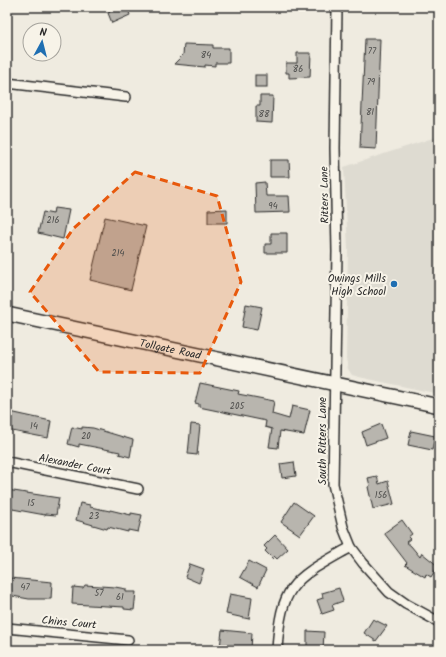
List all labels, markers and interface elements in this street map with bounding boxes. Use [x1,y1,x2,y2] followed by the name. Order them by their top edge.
[22,22,62,62] north arrow
[39,24,48,42] text: N
[368,44,377,59] house number: 77
[201,48,211,63] house number: 84
[293,62,303,77] house number: 86
[367,75,376,90] house number: 79
[366,105,374,120] house number: 81
[259,107,270,122] house number: 88
[316,166,334,224] street label: Ritters Lane
[268,199,278,214] house number: 94
[46,213,60,228] house number: 216
[111,246,125,261] house number: 214
[328,270,386,301] place label: Owings Mills High School
[389,279,399,289] marker: Owings Mills High School
[138,334,203,365] street label: Tollgate Road
[314,397,332,485] street label: South Ritters Lane
[230,399,245,414] house number: 205
[30,419,38,434] house number: 14
[81,429,91,444] house number: 20
[37,449,113,481] street label: Alexander Court
[375,488,387,503] house number: 156
[27,496,36,511] house number: 15
[89,509,99,524] house number: 23
[20,580,30,595] house number: 47
[95,586,104,601] house number: 57
[116,590,124,605] house number: 61
[41,612,98,634] street label: Chins Court

